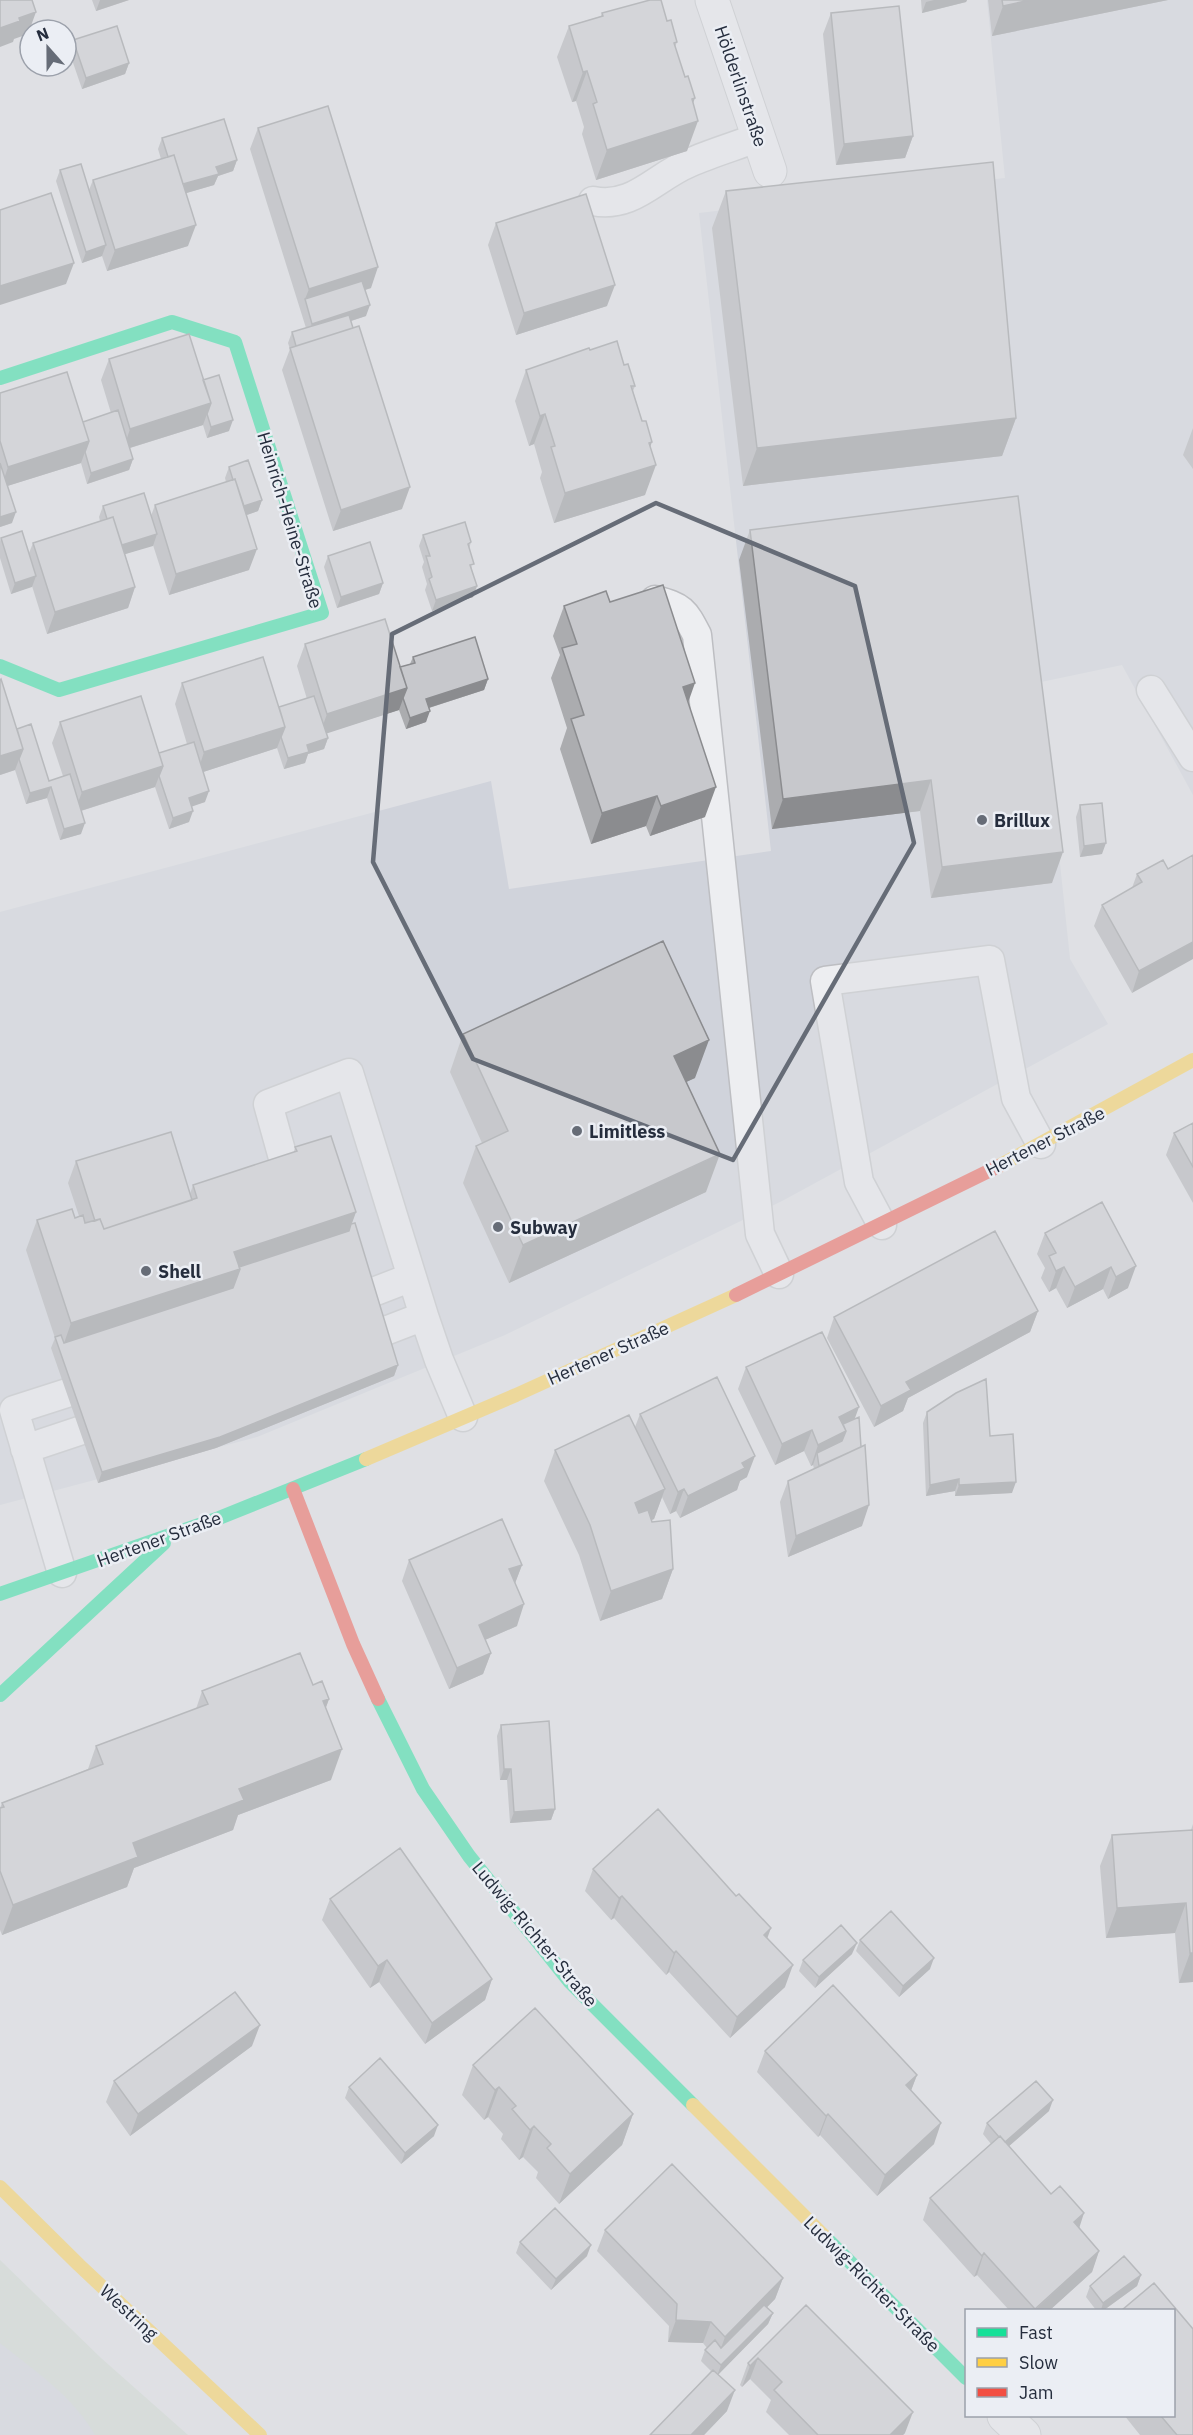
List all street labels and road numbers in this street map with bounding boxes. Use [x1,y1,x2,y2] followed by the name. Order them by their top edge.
[709,22,773,150] street label: Hölderlinstraße
[252,429,328,611] street label: Heinrich-Heine-Straße
[982,1101,1109,1181] street label: Hertener Straße
[544,1316,672,1390] street label: Hertener Straße
[94,1506,224,1572] street label: Hertener Straße
[467,1856,603,2012] street label: Ludwig-Richter-Straße
[799,2211,945,2357] street label: Ludwig-Richter-Straße
[95,2279,163,2345] street label: Westring

